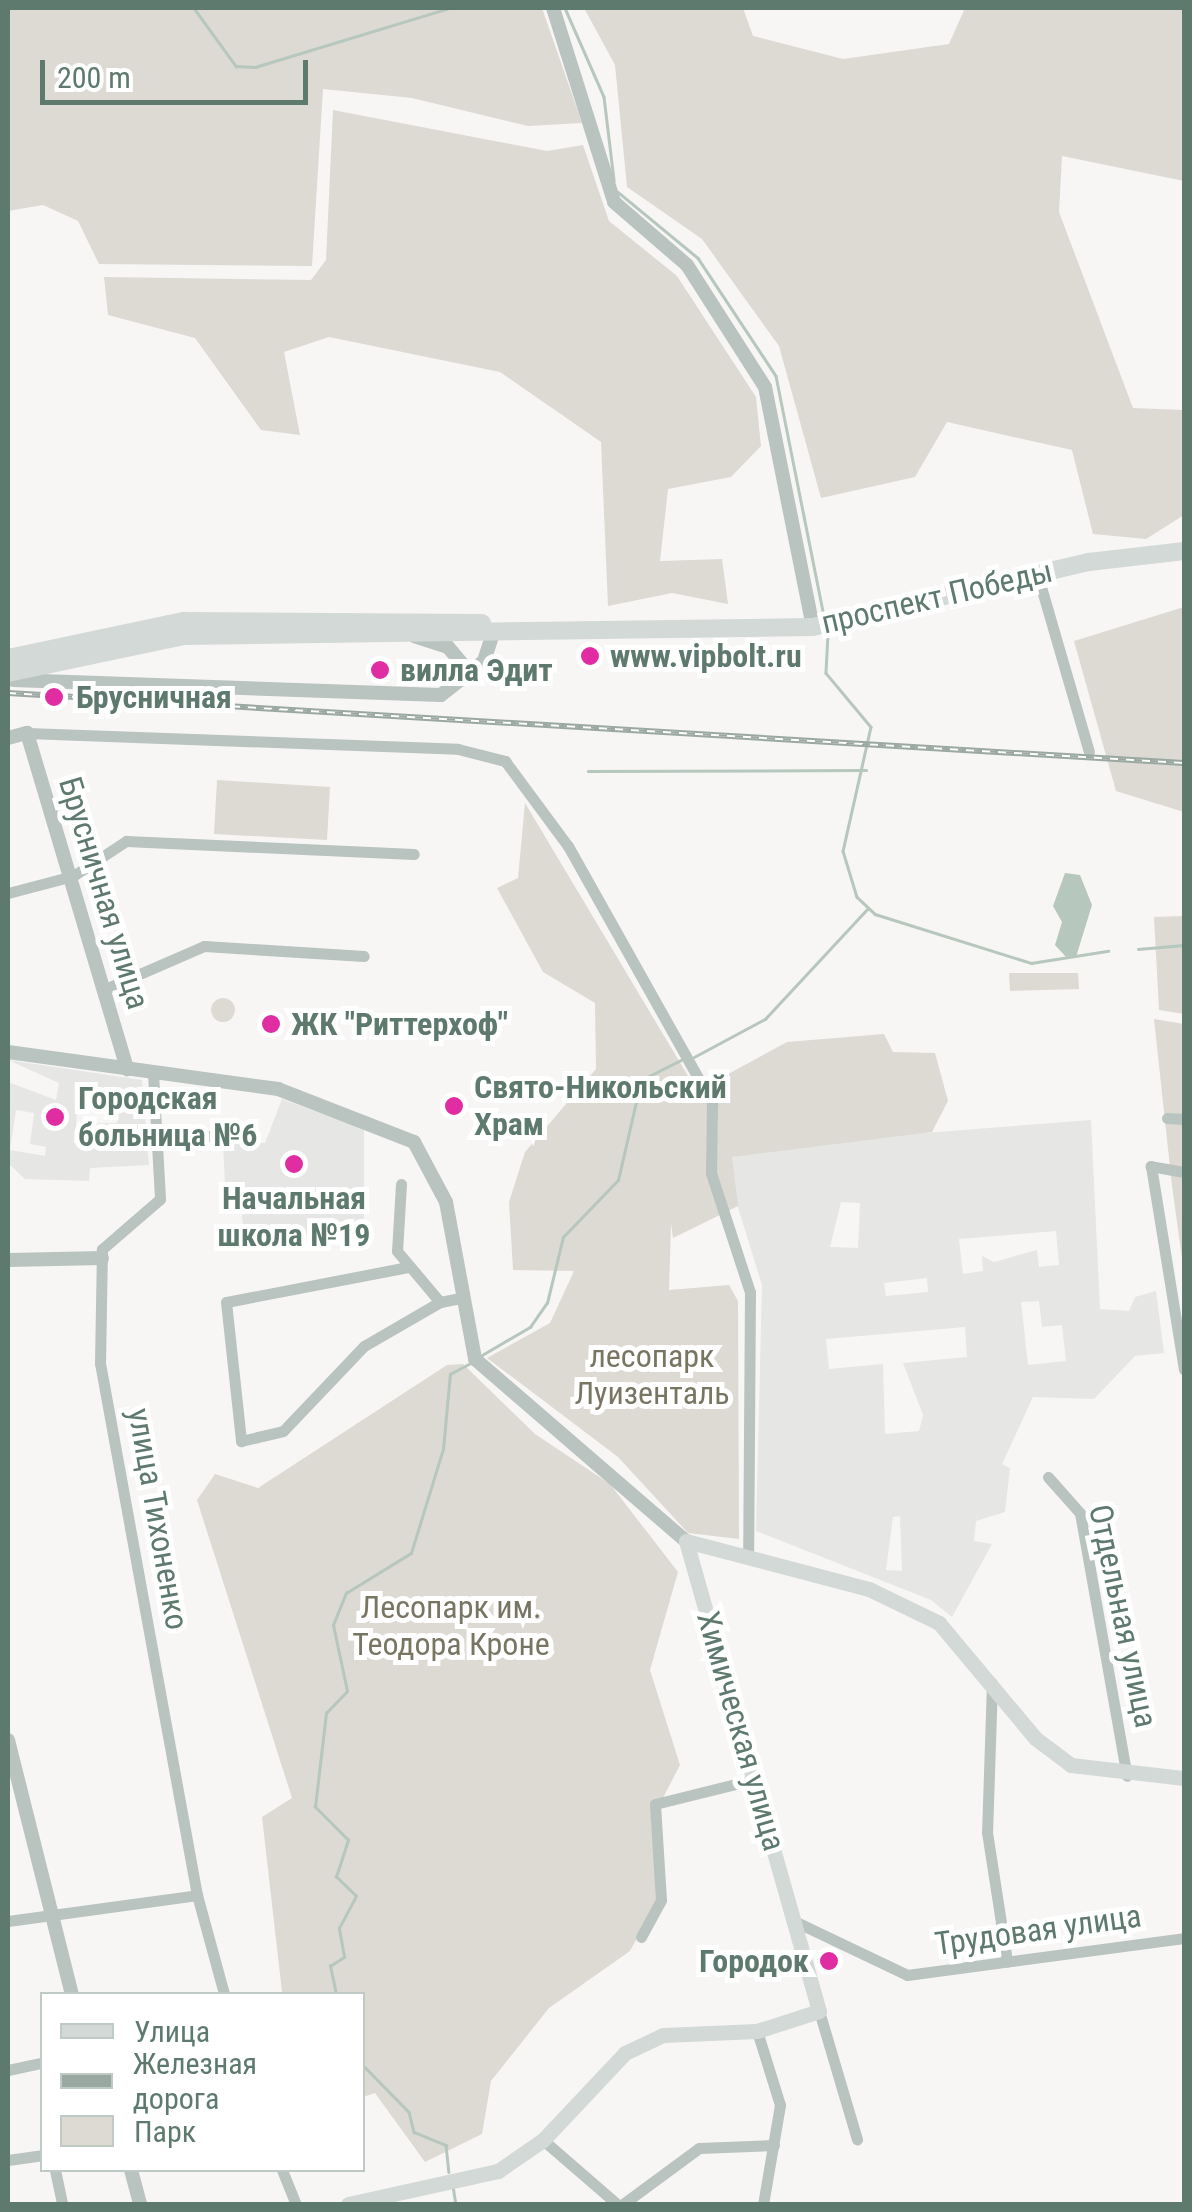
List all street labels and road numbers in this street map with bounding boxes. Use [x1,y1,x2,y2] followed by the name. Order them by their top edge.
[818,552,1056,642] street label: проспект Победы
[50,772,158,1014] street label: Брусничная улица
[120,1405,196,1633] street label: улица Тихоненко
[1081,1501,1165,1731] street label: Отдельная улица
[689,1607,793,1855] street label: Химическая улица
[932,1897,1144,1963] street label: Трудовая улица

